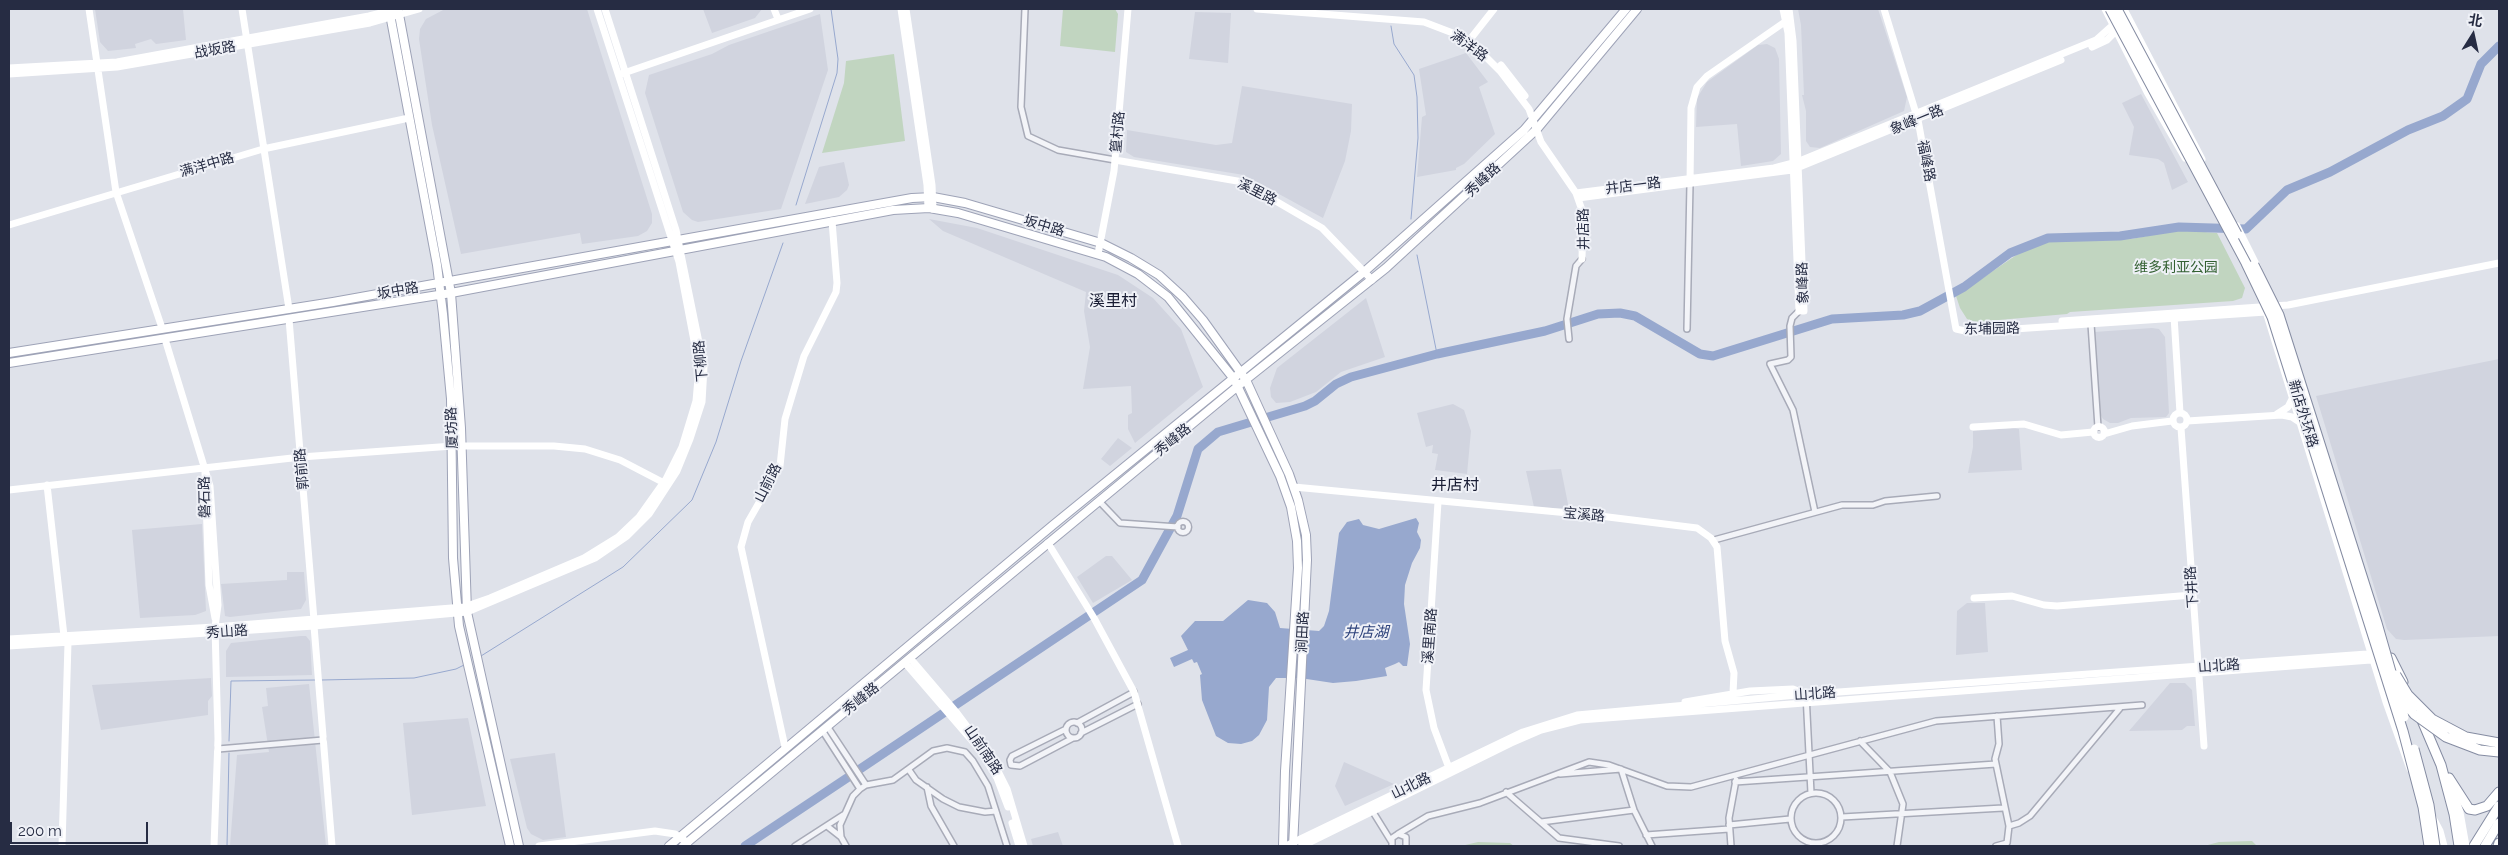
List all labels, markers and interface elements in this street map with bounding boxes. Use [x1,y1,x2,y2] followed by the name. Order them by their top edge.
[2448,10,2498,60] north arrow
[2467,11,2484,29] text: 北
[1447,27,1491,65] street label: 满洋路
[193,38,237,62] street label: 战坂路
[1888,102,1946,138] street label: 象峰一路
[1108,110,1128,154] street label: 篁村路
[1914,139,1938,183] street label: 福峰路
[178,149,236,181] street label: 满洋中路
[1462,160,1504,200] street label: 秀峰路
[1604,174,1662,198] street label: 井店一路
[1234,175,1280,209] street label: 溪里路
[1575,208,1593,250] street label: 井店路
[1021,212,1067,240] street label: 坂中路
[2134,260,2218,276] park label: 维多利亚公园
[1794,262,1812,304] street label: 象峰路
[376,279,420,303] street label: 坂中路
[1089,291,1137,311] district label: 溪里村
[1964,320,2020,338] street label: 东埔园路
[691,339,711,383] street label: 下柳路
[2285,378,2321,450] street label: 新店外环路
[443,407,461,449] street label: 厦坊路
[1151,420,1195,460] street label: 秀峰路
[292,447,312,491] street label: 郭前路
[751,460,785,506] street label: 山前路
[1431,475,1479,495] district label: 井店村
[196,476,214,518] street label: 磐石路
[1562,505,1606,525] street label: 宝溪路
[2182,565,2202,609] street label: 下井路
[1420,607,1440,665] street label: 溪里南路
[1294,611,1312,653] street label: 涧田路
[205,622,249,642] street label: 秀山路
[1344,623,1388,641] water label: 井店湖
[2197,656,2241,676] street label: 山北路
[839,679,883,719] street label: 秀峰路
[1793,684,1837,704] street label: 山北路
[960,722,1006,778] street label: 山前南路
[1388,769,1434,803] street label: 山北路
[12,812,150,844] scale bar
[18,822,62,840] text: 200 m

